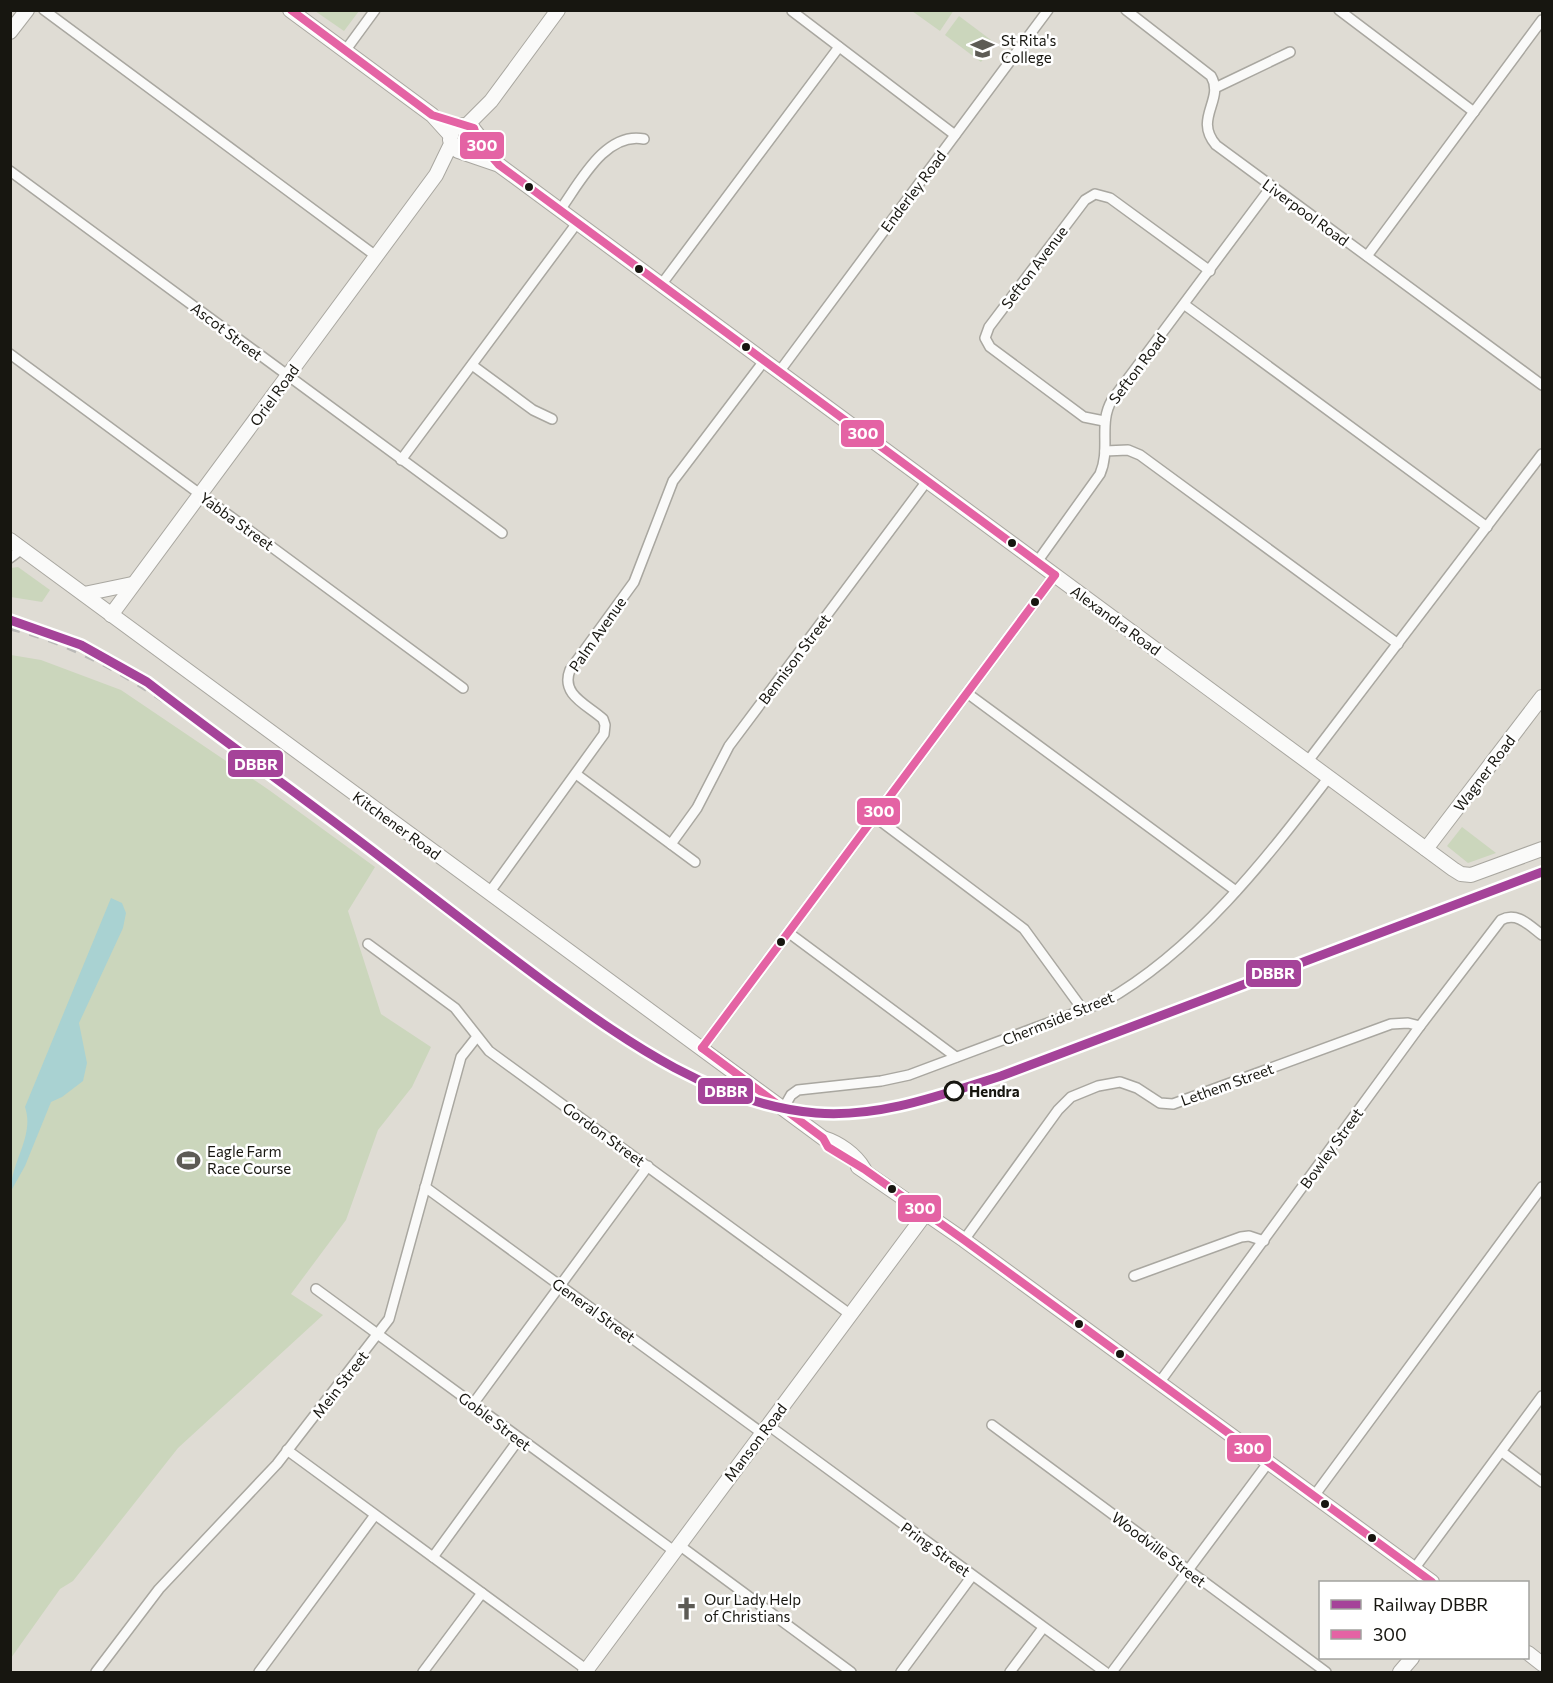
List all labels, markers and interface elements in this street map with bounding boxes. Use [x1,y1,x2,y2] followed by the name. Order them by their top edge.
[1001,31,1057,66] place label: St Rita's College
[970,36,996,62] school or university icon: St Rita's College
[459,131,505,160] line badge: 300
[467,135,497,154] text: 300
[877,147,949,235] street label: Enderley Road
[1259,175,1353,249] street label: Liverpool Road
[523,181,535,193] unlabelled marker
[997,222,1071,312] street label: Sefton Avenue
[633,263,645,275] unlabelled marker
[188,298,266,364] street label: Ascot Street
[1105,329,1169,407] street label: Sefton Road
[740,341,752,353] unlabelled marker
[246,361,302,429] street label: Oriel Road
[840,419,885,448] line badge: 300
[848,423,878,442] text: 300
[197,488,277,554] street label: Yabba Street
[1006,537,1018,549] unlabelled marker
[1068,581,1164,659] street label: Alexandra Road
[565,593,629,675] street label: Palm Avenue
[1029,596,1041,608] unlabelled marker
[754,610,834,708] street label: Bennison Street
[1449,731,1519,815] street label: Wagner Road
[227,749,284,778] line badge: DBBR
[234,754,278,773] text: DBBR
[350,787,444,863] street label: Kitchener Road
[856,797,901,826] line badge: 300
[864,801,894,820] text: 300
[775,936,787,948] unlabelled marker
[1245,959,1302,988] line badge: DBBR
[1251,963,1295,982] text: DBBR
[1000,987,1116,1049] street label: Chermside Street
[1178,1059,1276,1109] street label: Lethem Street
[697,1077,754,1105] line badge: DBBR
[704,1081,748,1100] text: DBBR
[944,1081,964,1101] marker: Hendra
[969,1082,1020,1100] place label: Hendra
[559,1098,649,1170] street label: Gordon Street
[1296,1104,1366,1192] street label: Bowley Street
[207,1142,291,1177] place label: Eagle Farm Race Course
[176,1147,202,1173] sports icon: Eagle Farm Race Course
[886,1183,898,1195] unlabelled marker
[897,1194,942,1223] line badge: 300
[905,1198,935,1217] text: 300
[549,1274,639,1346] street label: General Street
[1073,1318,1085,1330] unlabelled marker
[308,1347,372,1421] street label: Mein Street
[1114,1348,1126,1360] unlabelled marker
[455,1388,535,1454] street label: Goble Street
[720,1399,790,1485] street label: Manson Road
[1226,1434,1272,1463] line badge: 300
[1234,1438,1264,1457] text: 300
[1319,1498,1331,1510] unlabelled marker
[1108,1508,1210,1590] street label: Woodville Street
[898,1518,974,1580] street label: Pring Street
[1366,1532,1378,1544] unlabelled marker
[1319,1581,1529,1659] legend
[704,1590,801,1625] place label: Our Lady Help of Christians
[1373,1593,1488,1615] text: Railway DBBR
[673,1595,699,1621] church icon: Our Lady Help of Christians
[1373,1623,1407,1645] text: 300

